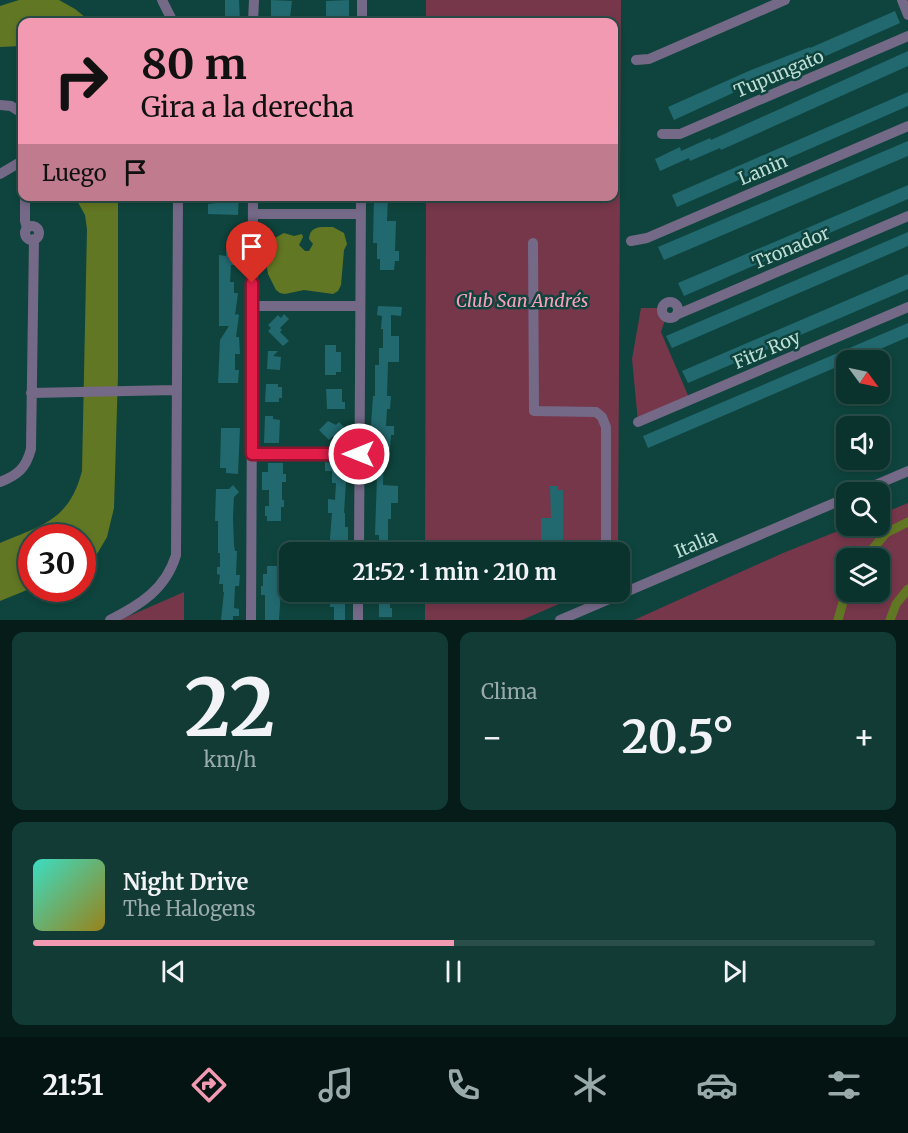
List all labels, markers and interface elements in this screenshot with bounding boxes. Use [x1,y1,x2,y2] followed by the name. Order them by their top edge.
[141,38,247,90] text: 80 m
[42,42,120,120] icon: right
[731,44,827,103] street label: Tupungato
[141,90,354,124] text: Gira a la derecha
[735,149,791,190] street label: Lanin
[119,156,152,189] icon: arrive
[42,159,107,187] text: Luego
[226,221,277,283] pin
[749,221,833,274] street label: Tronador
[235,230,268,263] icon: arrive
[456,289,588,312] park label: Club San Andrés
[730,325,804,374] street label: Fitz Roy
[836,350,890,404] north arrow
[836,350,890,602] map controls
[836,416,890,470] button: sound
[327,422,391,486] position arrow
[836,482,890,536] button: search
[18,524,96,602] speed limit sign: 30
[671,524,721,563] street label: Italia
[836,548,890,602] button: layers
[352,558,557,586] text: 21:52 · 1 min · 210 m
[185,659,275,757] text: 22
[481,679,537,704] text: Clima
[622,709,734,765] text: 20.5°
[481,717,503,758] text: −
[853,717,875,758] text: +
[204,747,256,772] text: km/h
[123,868,248,896] text: Night Drive
[123,896,255,921] text: The Halogens
[157,955,190,988] icon: previous
[437,955,470,988] icon: pause
[718,955,751,988] icon: next
[188,1064,230,1106] icon: directions
[315,1064,357,1106] icon: music
[442,1064,484,1106] icon: phone
[569,1064,611,1106] icon: climate
[696,1064,738,1106] icon: car
[823,1064,865,1106] icon: filters
[43,1068,103,1102] text: 21:51

